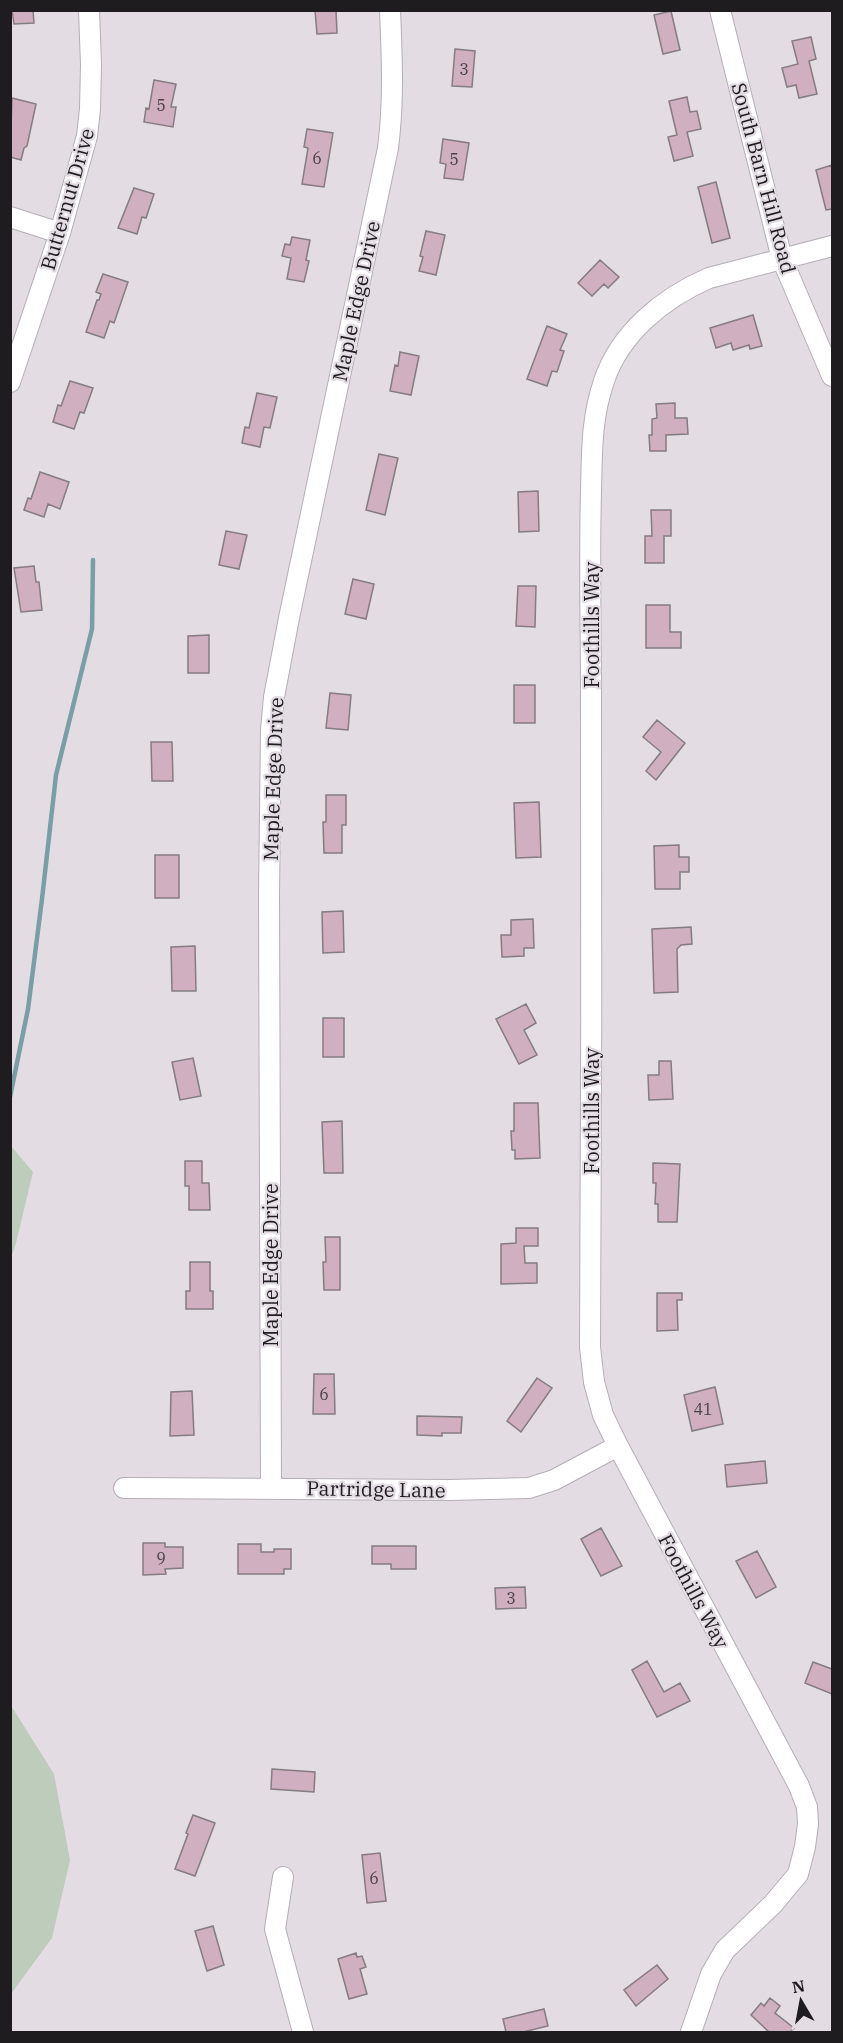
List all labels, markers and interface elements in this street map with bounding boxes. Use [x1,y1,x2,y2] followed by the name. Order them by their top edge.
[459,59,469,79] house number: 3
[726,80,802,276] street label: South Barn Hill Road
[156,95,166,115] house number: 5
[34,125,100,273] street label: Butternut Drive
[312,148,322,168] house number: 6
[449,149,459,169] house number: 5
[326,218,386,384] street label: Maple Edge Drive
[578,562,605,688] street label: Foothills Way
[257,697,289,861] street label: Maple Edge Drive
[578,1048,605,1174] street label: Foothills Way
[257,1183,284,1347] street label: Maple Edge Drive
[319,1384,329,1404] house number: 6
[693,1399,713,1419] house number: 41
[306,1474,446,1504] street label: Partridge Lane
[652,1529,736,1653] street label: Foothills Way
[156,1548,166,1568] house number: 9
[506,1588,516,1608] house number: 3
[369,1868,379,1888] house number: 6
[771,1971,831,2031] north arrow
[790,1975,806,1997] text: N

